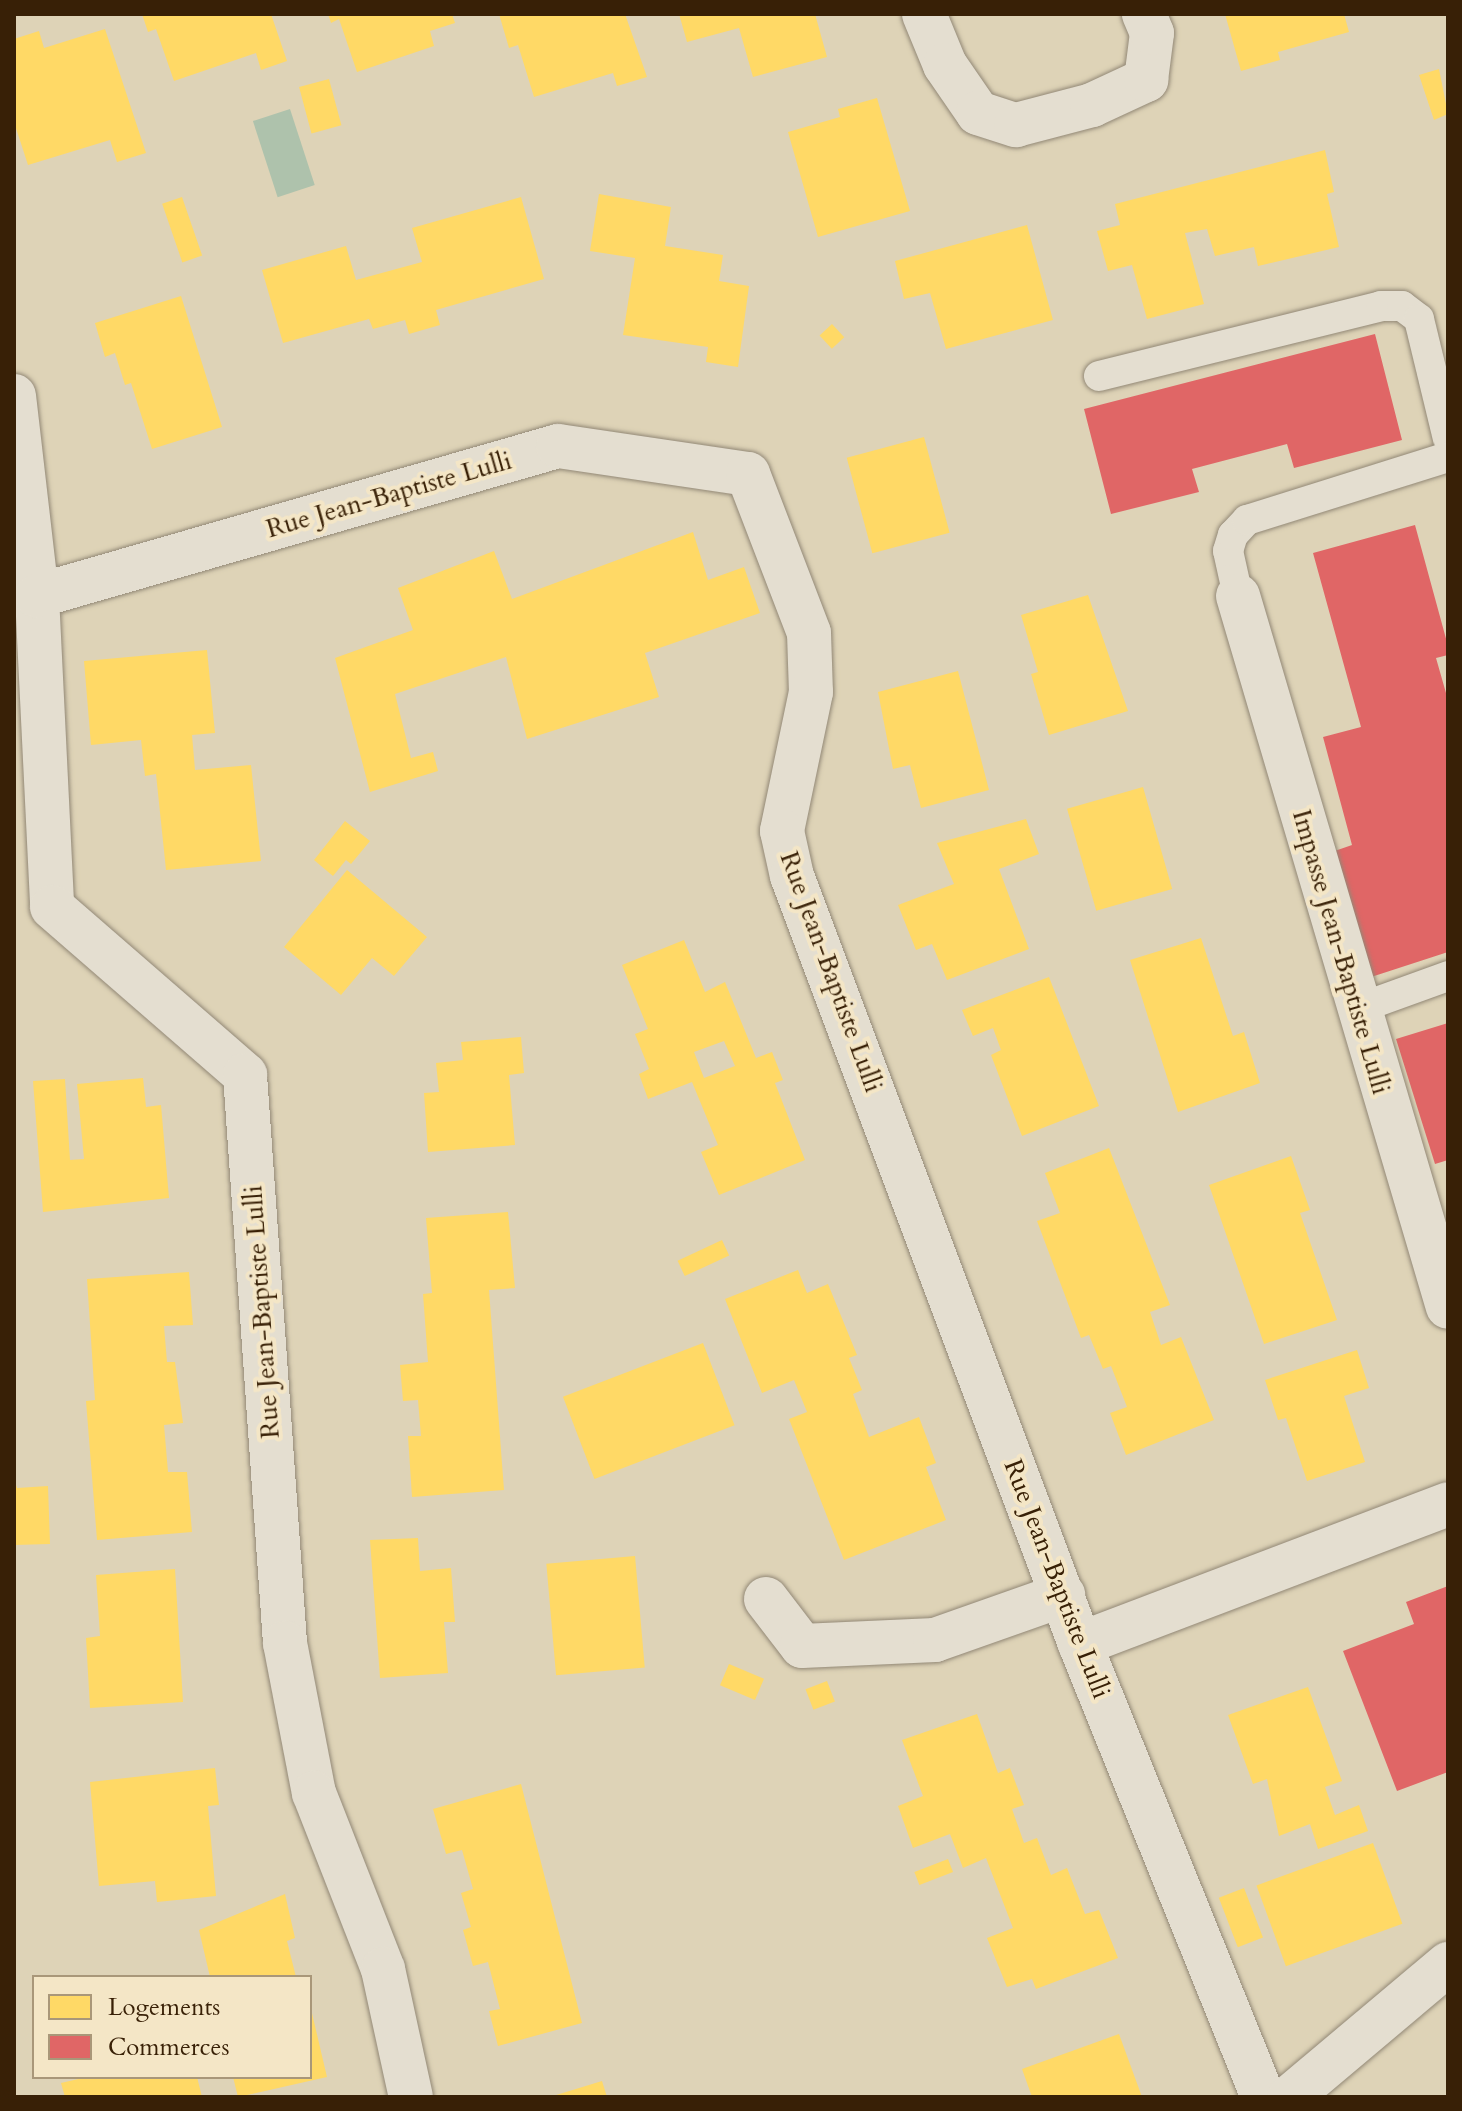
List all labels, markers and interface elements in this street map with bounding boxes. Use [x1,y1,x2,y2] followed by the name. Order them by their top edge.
[263,445,515,545] street label: Rue Jean-Baptiste Lulli
[1285,806,1397,1098] street label: Impasse Jean-Baptiste Lulli
[773,847,889,1097] street label: Rue Jean-Baptiste Lulli
[238,1184,286,1440] street label: Rue Jean-Baptiste Lulli
[997,1455,1117,1703] street label: Rue Jean-Baptiste Lulli
[32,1975,312,2079] legend
[108,1991,220,2024] text: Logements
[108,2031,229,2064] text: Commerces

